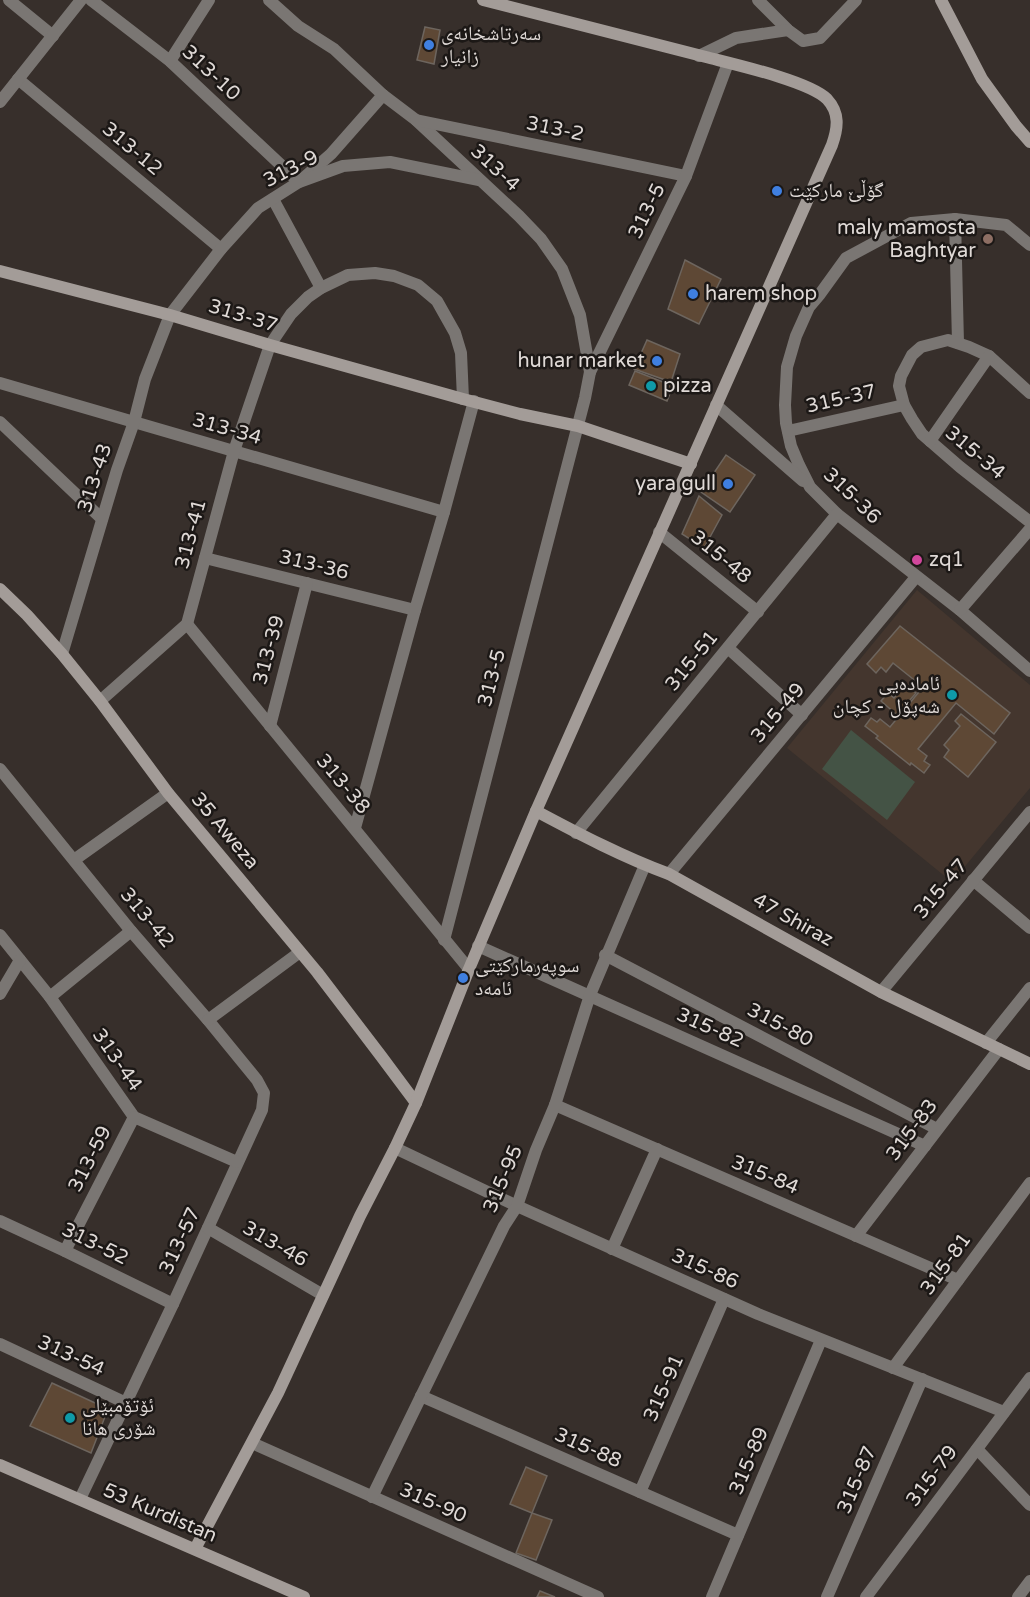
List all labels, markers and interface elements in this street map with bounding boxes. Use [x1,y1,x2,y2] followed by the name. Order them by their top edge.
[440,22,541,69] place label: سەرتاشخانەی زانیار
[422,38,436,52] marker: سەرتاشخانەی زانیار
[177,40,245,106] street label: 313-10
[524,111,586,147] street label: 313-2
[97,117,167,181] street label: 313-12
[465,139,525,197] street label: 313-4
[260,145,322,193] street label: 313-9
[623,179,671,243] street label: 313-5
[789,179,884,203] place label: گۆڵێ مارکێت
[770,184,784,198] marker: گۆڵێ مارکێت
[837,216,976,263] place label: maly mamosta Baghtyar
[981,232,995,246] marker: maly mamosta Baghtyar
[705,282,817,306] place label: harem shop
[686,287,700,301] marker: harem shop
[206,294,280,338] street label: 313-37
[518,349,645,373] place label: hunar market
[650,354,664,368] marker: hunar market
[663,374,712,398] place label: pizza
[644,379,658,393] marker: pizza
[804,379,878,419] street label: 315-37
[190,408,264,450] street label: 313-34
[940,421,1010,485] street label: 315-34
[73,440,117,516] street label: 313-43
[818,463,886,529] street label: 315-36
[635,472,716,496] place label: yara gull
[721,477,735,491] marker: yara gull
[170,497,212,571] street label: 313-41
[686,525,756,589] street label: 315-48
[277,545,351,585] street label: 313-36
[929,548,964,572] place label: zq1
[910,553,924,567] marker: zq1
[248,613,290,687] street label: 313-39
[660,626,724,696] street label: 315-51
[473,647,511,709] street label: 313-5
[833,672,940,719] place label: ئامادەیی شەپۆل - کچان
[746,678,810,748] street label: 315-49
[945,688,959,702] marker: ئامادەیی شەپۆل - کچان
[311,749,375,819] street label: 313-38
[186,788,264,874] street label: 35 Aweza
[909,854,973,924] street label: 315-47
[115,883,179,953] street label: 313-42
[748,888,838,952] street label: 47 Shiraz
[475,954,579,1001] place label: سوپەرمارکێتی ئامەد
[456,971,470,985] marker: سوپەرمارکێتی ئامەد
[743,998,817,1052] street label: 315-80
[673,1003,747,1053] street label: 315-82
[87,1024,147,1096] street label: 313-44
[881,1094,943,1166] street label: 315-83
[63,1122,117,1196] street label: 313-59
[478,1142,528,1216] street label: 315-95
[728,1150,802,1200] street label: 315-84
[154,1204,206,1278] street label: 313-57
[238,1216,312,1272] street label: 313-46
[58,1218,132,1270] street label: 313-52
[915,1228,977,1300] street label: 315-81
[668,1244,742,1294] street label: 315-86
[34,1330,108,1382] street label: 313-54
[639,1351,689,1425] street label: 315-91
[82,1394,156,1441] place label: ئۆتۆمبێلی شۆری هانا
[63,1411,77,1425] marker: ئۆتۆمبێلی شۆری هانا
[551,1423,625,1473] street label: 315-88
[724,1424,774,1498] street label: 315-89
[901,1441,963,1511] street label: 315-79
[832,1443,882,1517] street label: 315-87
[99,1478,221,1548] street label: 53 Kurdistan
[396,1478,470,1528] street label: 315-90

